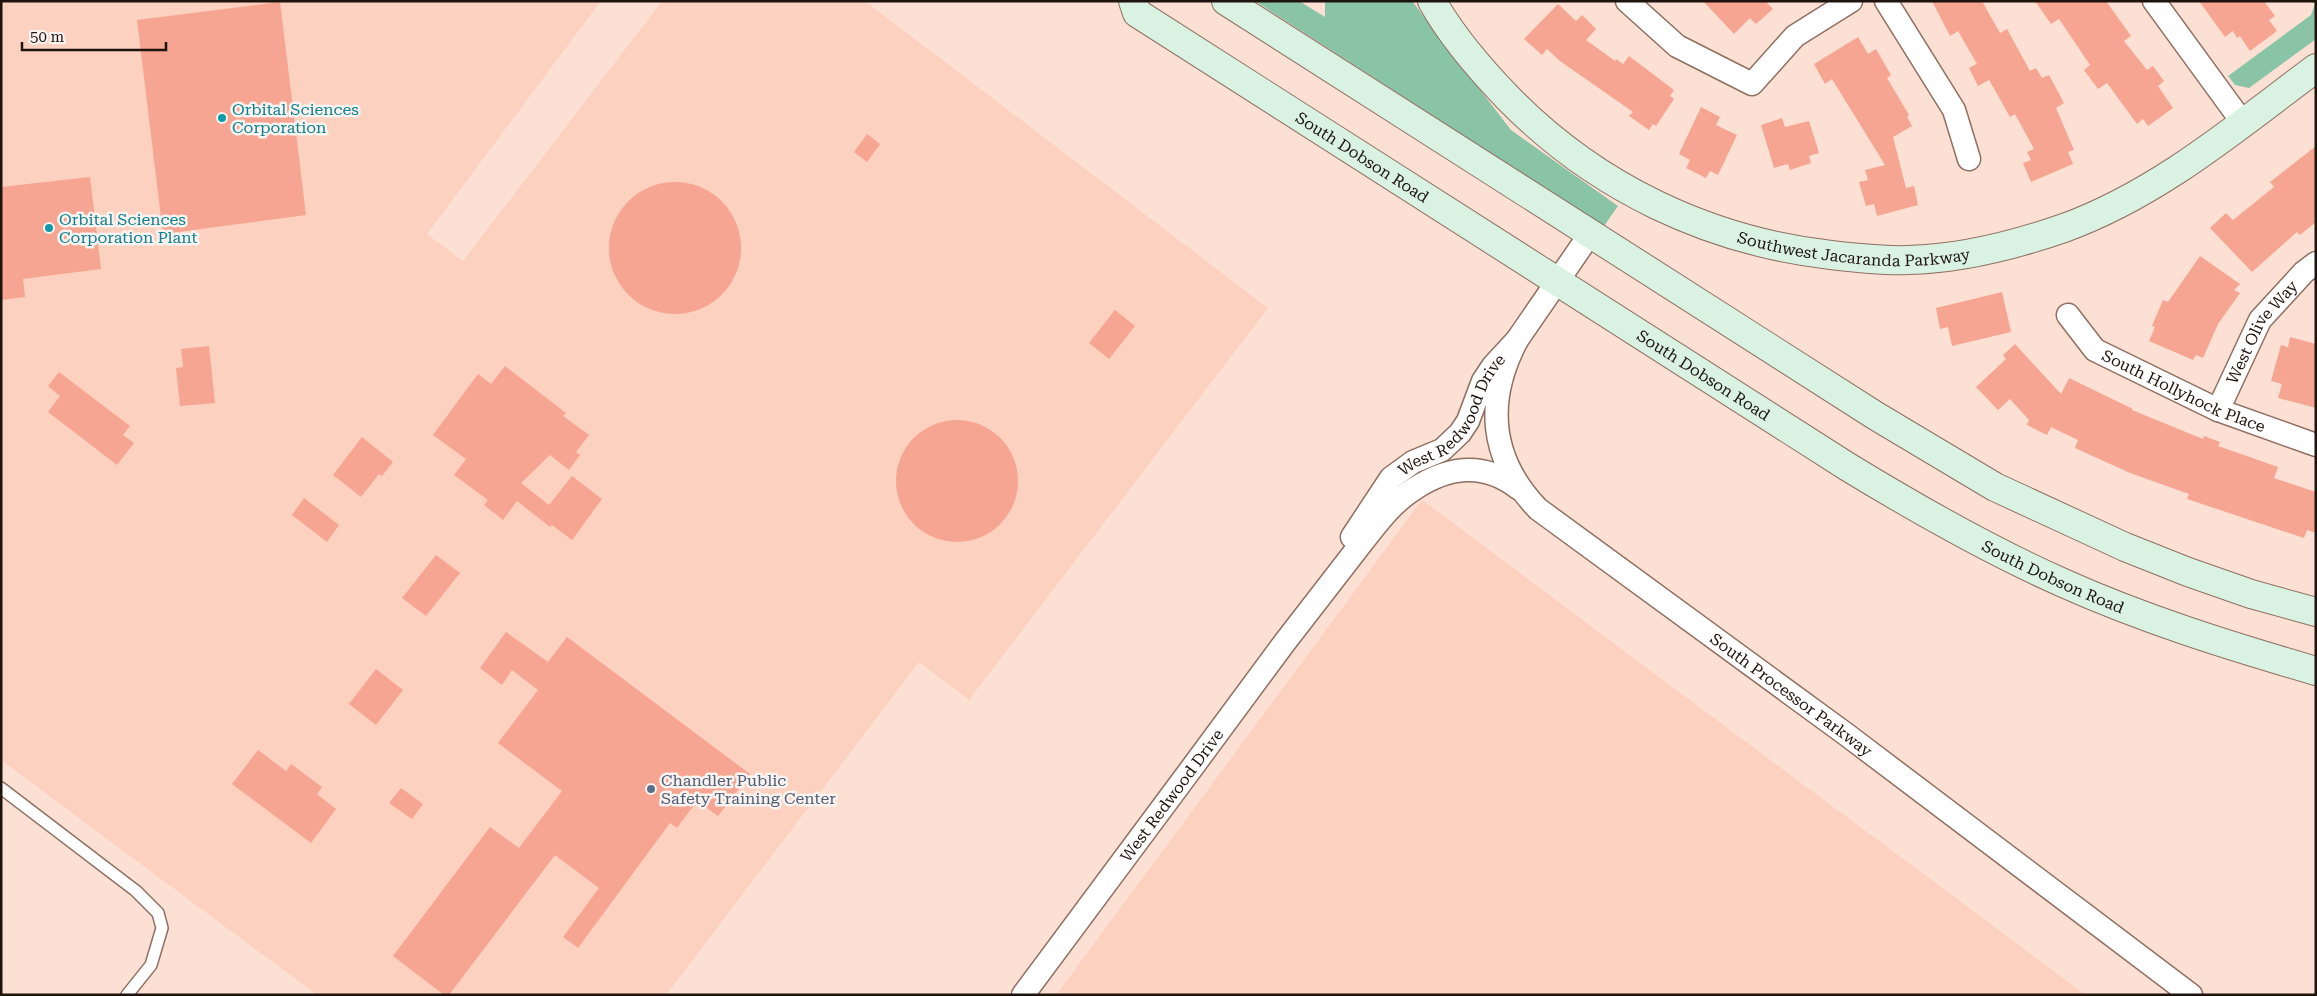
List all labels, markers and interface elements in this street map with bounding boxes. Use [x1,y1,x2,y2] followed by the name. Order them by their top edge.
[22,20,166,52] scale bar
[30,28,65,46] text: 50 m
[232,100,359,137] place label: Orbital Sciences Corporation
[1292,107,1432,206] street label: South Dobson Road
[216,112,228,124] marker: Orbital Sciences Corporation
[59,210,198,247] place label: Orbital Sciences Corporation Plant
[43,222,55,234] marker: Orbital Sciences Corporation Plant
[1735,227,1972,270] street label: Southwest Jacaranda Parkway
[2222,276,2302,387] street label: West Olive Way
[1634,325,1774,424] street label: South Dobson Road
[2099,345,2268,436] street label: South Hollyhock Place
[1394,350,1509,479] street label: West Redwood Drive
[1979,536,2127,617] street label: South Dobson Road
[1707,629,1877,761] street label: South Processor Parkway
[1116,725,1227,865] street label: West Redwood Drive
[661,771,836,808] place label: Chandler Public Safety Training Center
[645,783,657,795] marker: Chandler Public Safety Training Center

